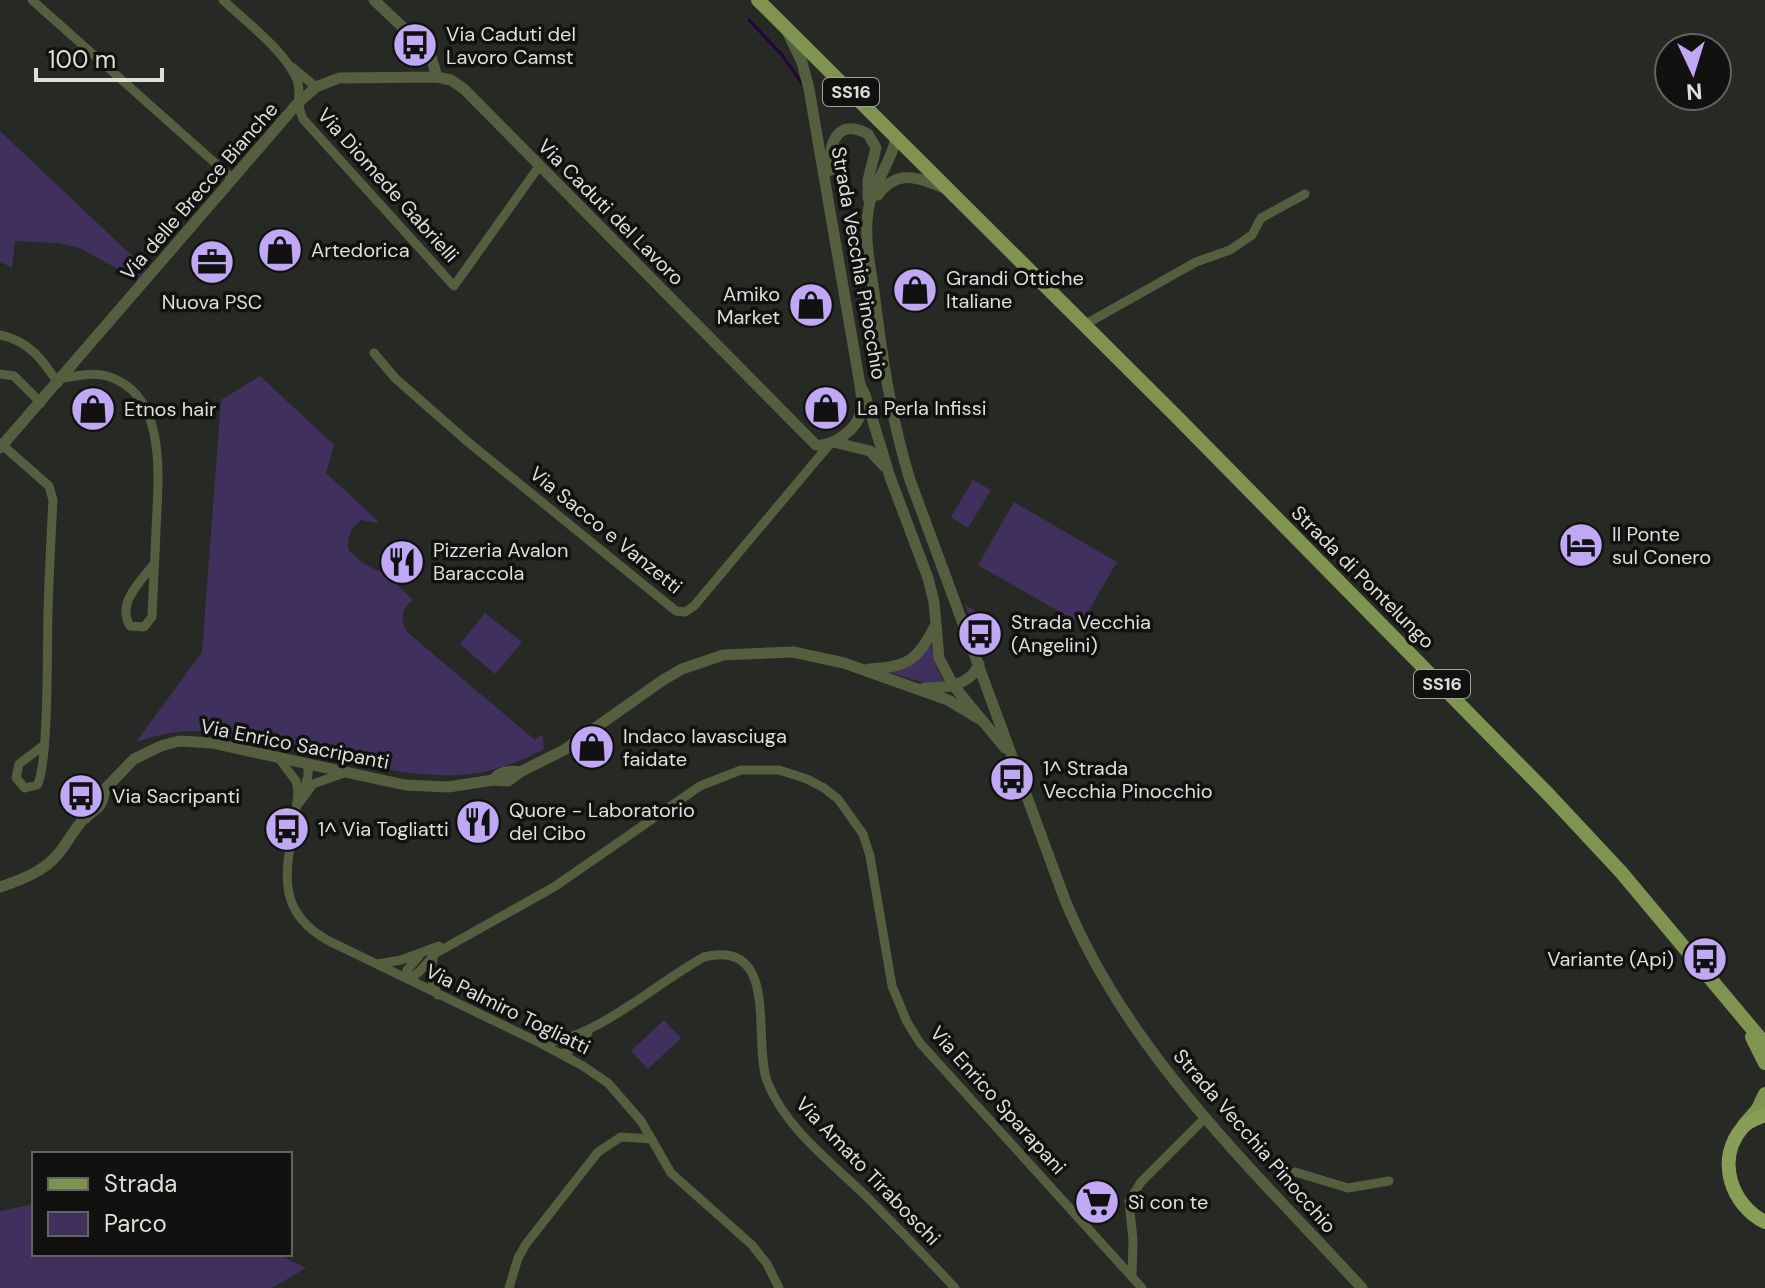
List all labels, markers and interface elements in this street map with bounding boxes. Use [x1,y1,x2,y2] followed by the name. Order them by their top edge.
[391,21,439,69] bus stop icon: Via Caduti del Lavoro Camst
[446,21,576,70] place label: Via Caduti del Lavoro Camst
[36,32,162,82] scale bar
[1653,32,1733,112] north arrow
[48,44,116,75] text: 100 m
[1685,76,1703,106] text: N
[823,78,879,106] road number: SS16
[115,97,283,285] street label: Via delle Brecce Bianche
[312,102,464,268] street label: Via Diomede Gabrielli
[532,133,690,291] street label: Via Caduti del Lavoro
[826,145,892,381] street label: Strada Vecchia Pinocchio
[256,226,304,274] shop icon: Artedorica
[311,237,410,263] place label: Artedorica
[188,238,236,286] office icon: Nuova PSC
[946,265,1084,314] place label: Grandi Ottiche Italiane
[891,266,939,314] shop icon: Grandi Ottiche Italiane
[717,281,780,330] place label: Amiko Market
[787,281,835,329] shop icon: Amiko Market
[162,289,262,315] place label: Nuova PSC
[802,384,850,432] shop icon: La Perla Infissi
[69,385,117,433] shop icon: Etnos hair
[857,395,986,421] place label: La Perla Infissi
[124,396,216,422] place label: Etnos hair
[524,460,688,600] street label: Via Sacco e Vanzetti
[1286,500,1440,654] street label: Strada di Pontelungo
[1557,521,1605,569] hotel icon: Il Ponte sul Conero
[1612,521,1711,570] place label: Il Ponte sul Conero
[433,537,568,586] place label: Pizzeria Avalon Baraccola
[378,538,426,586] restaurant icon: Pizzeria Avalon Baraccola
[1011,609,1151,658] place label: Strada Vecchia (Angelini)
[956,610,1004,658] bus stop icon: Strada Vecchia (Angelini)
[1414,670,1470,698] road number: SS16
[198,713,392,775] street label: Via Enrico Sacripanti
[568,723,616,771] shop icon: Indaco lavasciuga faidate
[623,723,787,772] place label: Indaco lavasciuga faidate
[988,755,1036,803] bus stop icon: 1^ Strada Vecchia Pinocchio
[1043,755,1213,804] place label: 1^ Strada Vecchia Pinocchio
[57,772,105,820] bus stop icon: Via Sacripanti
[112,783,240,809] place label: Via Sacripanti
[509,797,695,846] place label: Quore - Laboratorio del Cibo
[454,798,502,846] restaurant icon: Quore - Laboratorio del Cibo
[263,805,311,853] bus stop icon: 1^ Via Togliatti
[318,816,449,842] place label: 1^ Via Togliatti
[1681,935,1729,983] bus stop icon: Variante (Api)
[1547,946,1674,972] place label: Variante (Api)
[421,958,595,1060] street label: Via Palmiro Togliatti
[924,1020,1072,1180] street label: Via Enrico Sparapani
[1168,1043,1342,1239] street label: Strada Vecchia Pinocchio
[790,1091,946,1251] street label: Via Amato Tiraboschi
[32,1152,292,1256] legend
[104,1168,177,1199] text: Strada
[1073,1178,1121,1226] supermarket icon: Sì con te
[1128,1189,1208,1215] place label: Sì con te
[104,1208,167,1239] text: Parco

